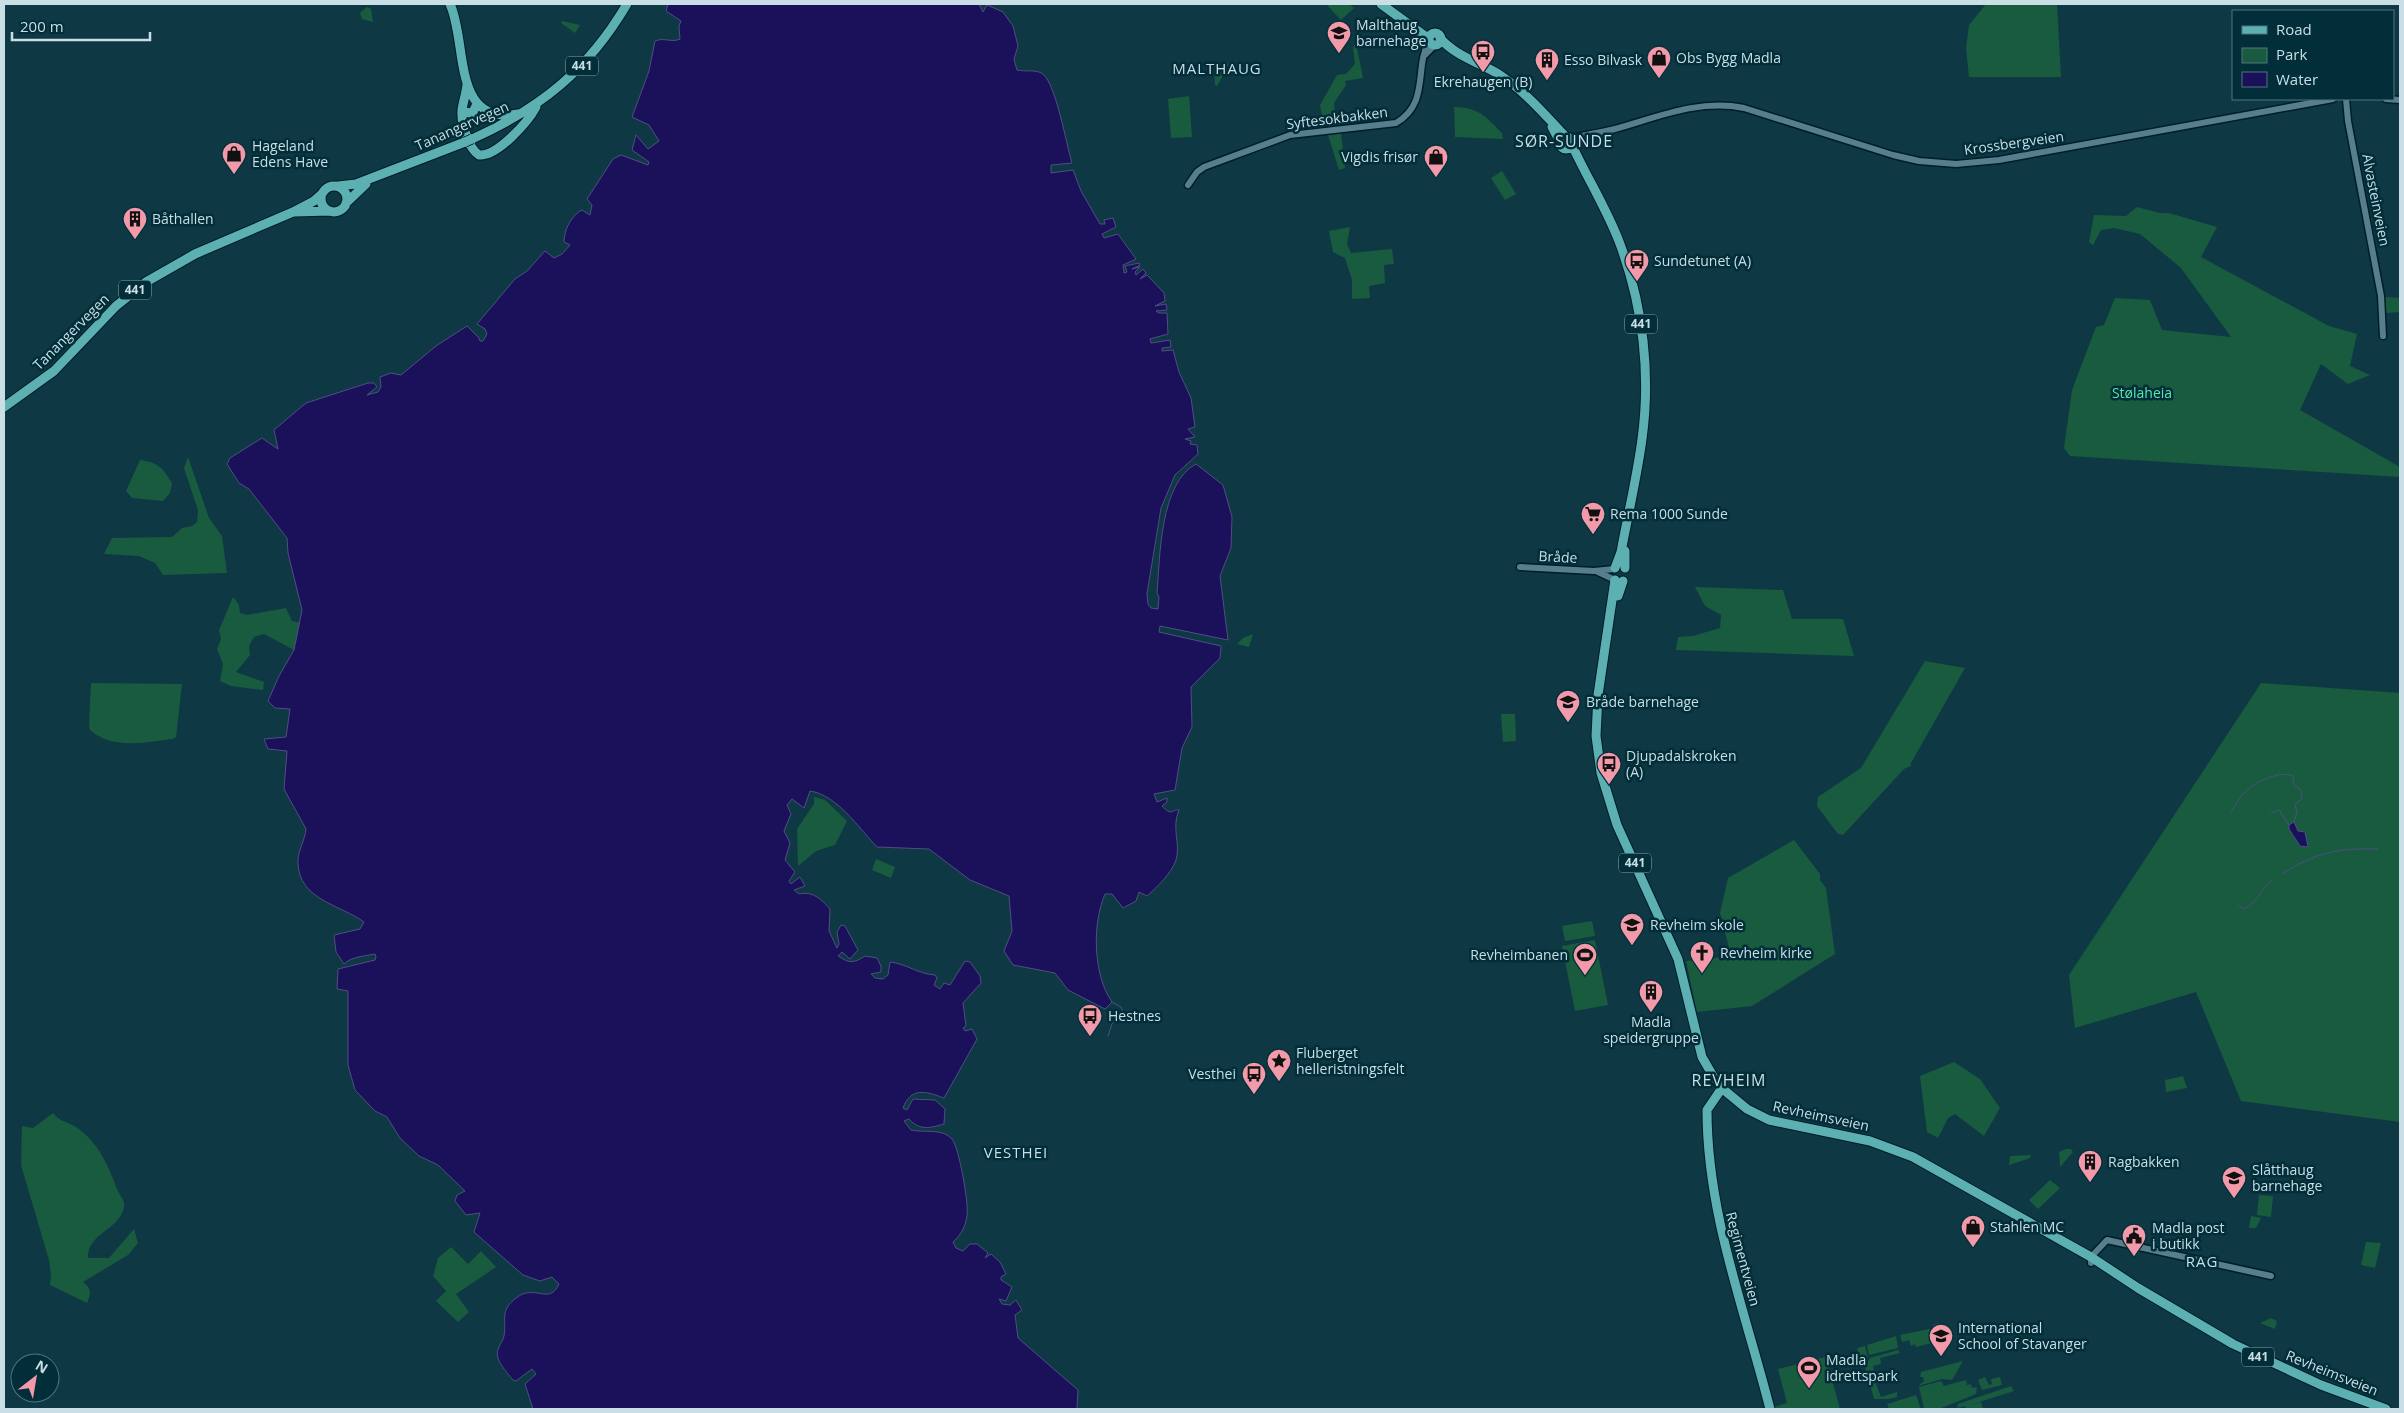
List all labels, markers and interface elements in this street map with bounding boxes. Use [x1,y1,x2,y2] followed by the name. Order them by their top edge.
[12,10,150,42] scale bar
[2232,10,2394,100] legend
[1356,15,1426,50] place label: Malthaug barnehage
[20,16,64,36] text: 200 m
[2276,19,2312,39] text: Road
[1326,20,1352,54] school or university icon: Malthaug barnehage
[1470,39,1496,73] bus stop icon: Ekrehaugen (B)
[2276,44,2307,64] text: Park
[1646,45,1672,79] shop icon: Obs Bygg Madla
[1534,47,1560,81] building icon: Esso Bilvask
[1676,48,1781,67] place label: Obs Bygg Madla
[1564,50,1643,69] place label: Esso Bilvask
[566,56,598,76] road number: 441
[1172,58,1262,78] district label: MALTHAUG
[2276,69,2318,89] text: Water
[1434,72,1532,91] place label: Ekrehaugen (B)
[412,96,512,155] street label: Tanangervegen
[1285,102,1389,133] street label: Syftesokbakken
[1963,126,2065,159] street label: Krossbergveien
[1515,130,1613,152] district label: SØR-SUNDE
[252,136,328,171] place label: Hageland Edens Have
[221,141,247,175] shop icon: Hageland Edens Have
[1423,144,1449,178] shop icon: Vigdis frisør
[1341,147,1418,166] place label: Vigdis frisør
[2358,152,2395,248] street label: Alvasteinveien
[122,206,148,240] building icon: Båthallen
[152,209,214,228] place label: Båthallen
[1624,248,1650,282] bus stop icon: Sundetunet (A)
[1654,251,1751,270] place label: Sundetunet (A)
[119,280,151,300] road number: 441
[28,289,113,374] street label: Tanangervegen
[1625,314,1657,334] road number: 441
[2112,383,2172,402] park label: Stølaheia
[1580,501,1606,535] supermarket icon: Rema 1000 Sunde
[1610,504,1728,523] place label: Rema 1000 Sunde
[1538,546,1578,567] street label: Bråde
[1555,689,1581,723] school or university icon: Bråde barnehage
[1586,692,1699,711] place label: Bråde barnehage
[1626,746,1736,781] place label: Djupadalskroken (A)
[1596,751,1622,785] bus stop icon: Djupadalskroken (A)
[1619,854,1651,872] road number: 441
[1619,912,1645,946] school or university icon: Revheim skole
[1650,915,1744,934] place label: Revheim skole
[1689,940,1715,974] church icon: Revheim kirke
[1572,942,1598,976] sports icon: Revheimbanen
[1720,943,1812,962] place label: Revheim kirke
[1470,945,1568,964] place label: Revheimbanen
[1638,979,1664,1013] building icon: Madla speidergruppe
[1077,1003,1103,1037] bus stop icon: Hestnes
[1108,1006,1161,1025] place label: Hestnes
[1603,1012,1699,1047] place label: Madla speidergruppe
[1296,1043,1404,1078] place label: Fluberget helleristningsfelt
[1266,1048,1292,1082] place icon: Fluberget helleristningsfelt
[1241,1061,1267,1095] bus stop icon: Vesthei
[1188,1064,1236,1083] place label: Vesthei
[1692,1069,1766,1091] district label: REVHEIM
[1771,1096,1871,1135] street label: Revheimsveien
[984,1142,1048,1162] district label: VESTHEI
[2077,1149,2103,1183] building icon: Ragbakken
[2108,1152,2180,1171] place label: Ragbakken
[2252,1160,2322,1195] place label: Slåtthaug barnehage
[2221,1165,2247,1199] school or university icon: Slåtthaug barnehage
[1722,1210,1765,1308] street label: Regimentveien
[1960,1214,1986,1248] shop icon: Stahlen MC
[1990,1217,2064,1236] place label: Stahlen MC
[2152,1218,2225,1253] place label: Madla post i butikk
[2121,1223,2147,1257] public building icon: Madla post i butikk
[2186,1251,2218,1271] district label: RAG
[1958,1318,2087,1353] place label: International School of Stavanger
[1928,1323,1954,1357] school or university icon: International School of Stavanger
[2283,1345,2381,1400] street label: Revheimsveien
[2242,1348,2274,1366] road number: 441
[1826,1350,1898,1385] place label: Madla idrettspark
[10,1353,60,1403] north arrow
[32,1355,52,1378] text: N
[1796,1355,1822,1389] sports icon: Madla idrettspark

